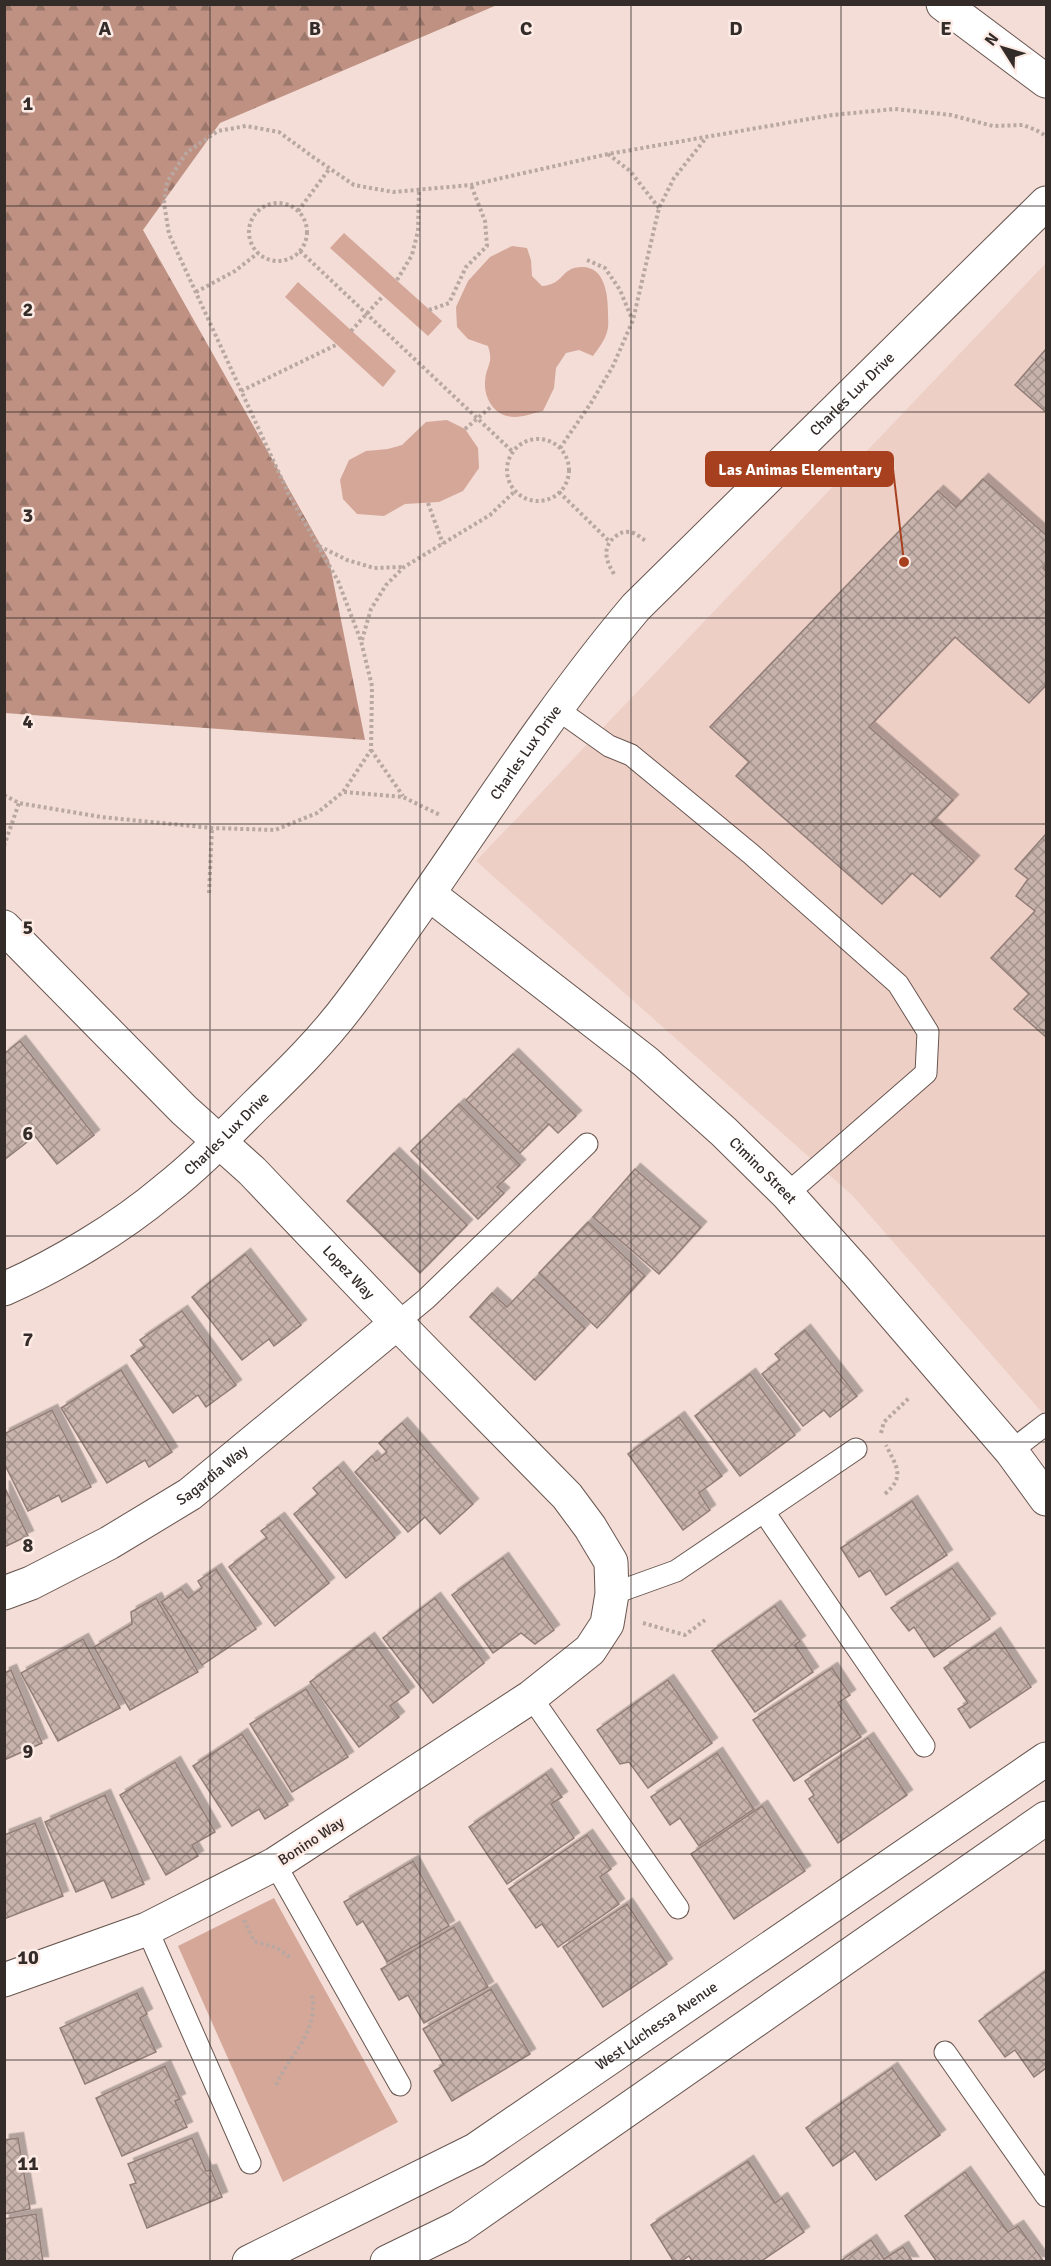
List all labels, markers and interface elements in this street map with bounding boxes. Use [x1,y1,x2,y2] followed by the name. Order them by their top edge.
[99,16,112,41] text: A
[309,16,321,41] text: B
[520,16,532,41] text: C
[729,16,743,41] text: D
[940,16,952,41] text: E
[973,18,1033,78] north arrow
[980,29,1003,50] text: N
[23,91,34,116] text: 1
[23,297,33,322] text: 2
[806,349,898,440] street label: Charles Lux Drive
[706,452,893,486] callout: Las Animas Elementary
[718,460,882,480] text: Las Animas Elementary
[23,503,33,528] text: 3
[486,702,565,803] street label: Charles Lux Drive
[23,709,34,734] text: 4
[23,915,33,940] text: 5
[180,1088,273,1179] street label: Charles Lux Drive
[23,1121,34,1146] text: 6
[725,1133,801,1208] street label: Cimino Street
[319,1242,378,1303] street label: Lopez Way
[23,1327,34,1352] text: 7
[173,1441,251,1509] street label: Sagardia Way
[23,1533,34,1558] text: 8
[23,1739,34,1764] text: 9
[275,1813,347,1869] street label: Bonino Way
[17,1945,39,1970] text: 10
[592,1978,721,2074] street label: West Luchessa Avenue
[17,2151,39,2176] text: 11

